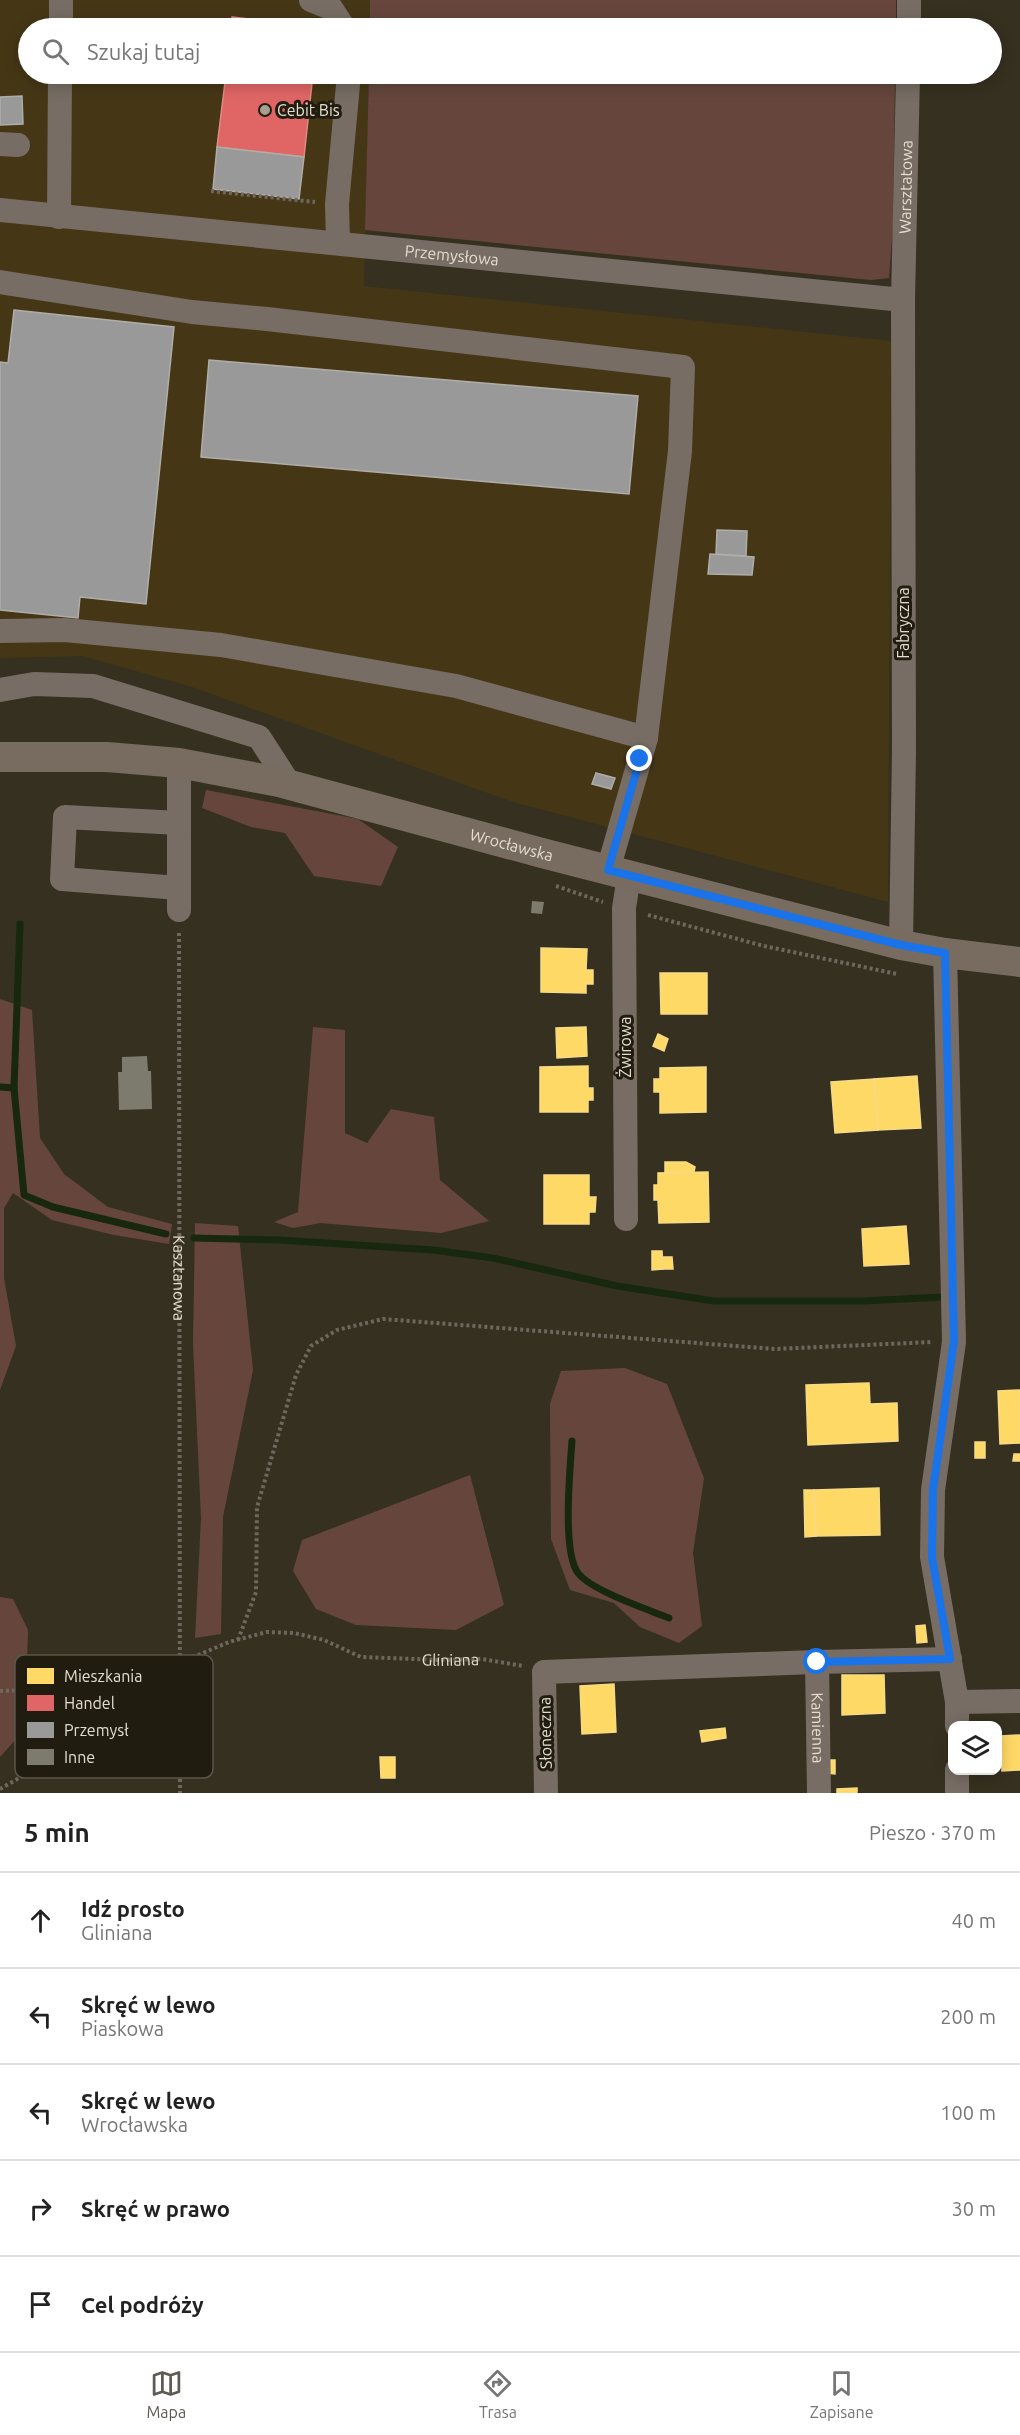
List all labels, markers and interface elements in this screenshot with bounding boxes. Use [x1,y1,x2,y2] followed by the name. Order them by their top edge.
[18,18,1002,84] search box
[39,35,72,68] icon: search
[87,39,200,64] text: Szukaj tutaj
[277,101,340,119] place label: Cebit Bis
[258,103,272,117] marker: Cebit Bis
[895,140,916,234] street label: Warsztatowa
[404,241,500,269] street label: Przemysłowa
[894,587,912,659] street label: Fabryczna
[626,745,652,771] route end
[468,825,555,865] street label: Wrocławska
[616,1016,634,1078] street label: Żwirowa
[170,1235,188,1321] street label: Kasztanowa
[803,1648,829,1674] route start
[421,1650,479,1669] street label: Gliniana
[15,1655,213,1778] legend
[64,1667,142,1685] text: Mieszkania
[808,1692,828,1764] street label: Kamienna
[64,1694,115,1712] text: Handel
[535,1697,555,1769] street label: Słoneczna
[64,1721,129,1739] text: Przemysł
[948,1721,1002,1775] map controls
[948,1721,1002,1775] button: layers
[64,1748,95,1766] text: Inne
[24,1818,90,1847] text: 5 min
[869,1821,996,1844] text: Pieszo · 370 m
[81,1896,185,1921] text: Idź prosto
[24,1904,57,1937] icon: ahead
[952,1909,996,1932] text: 40 m
[81,1921,153,1944] text: Gliniana
[81,1992,215,2017] text: Skręć w lewo
[24,2000,57,2033] icon: left
[940,2005,996,2028] text: 200 m
[81,2017,164,2040] text: Piaskowa
[81,2088,215,2113] text: Skręć w lewo
[24,2096,57,2129] icon: left
[940,2101,996,2124] text: 100 m
[81,2113,188,2136] text: Wrocławska
[24,2192,57,2225] icon: right
[81,2196,230,2221] text: Skręć w prawo
[952,2197,996,2220] text: 30 m
[24,2288,57,2321] icon: arrive
[81,2292,204,2317] text: Cel podróży
[146,2367,186,2421] tab: Mapa
[479,2367,517,2421] tab: Trasa
[810,2367,874,2421] tab: Zapisane

